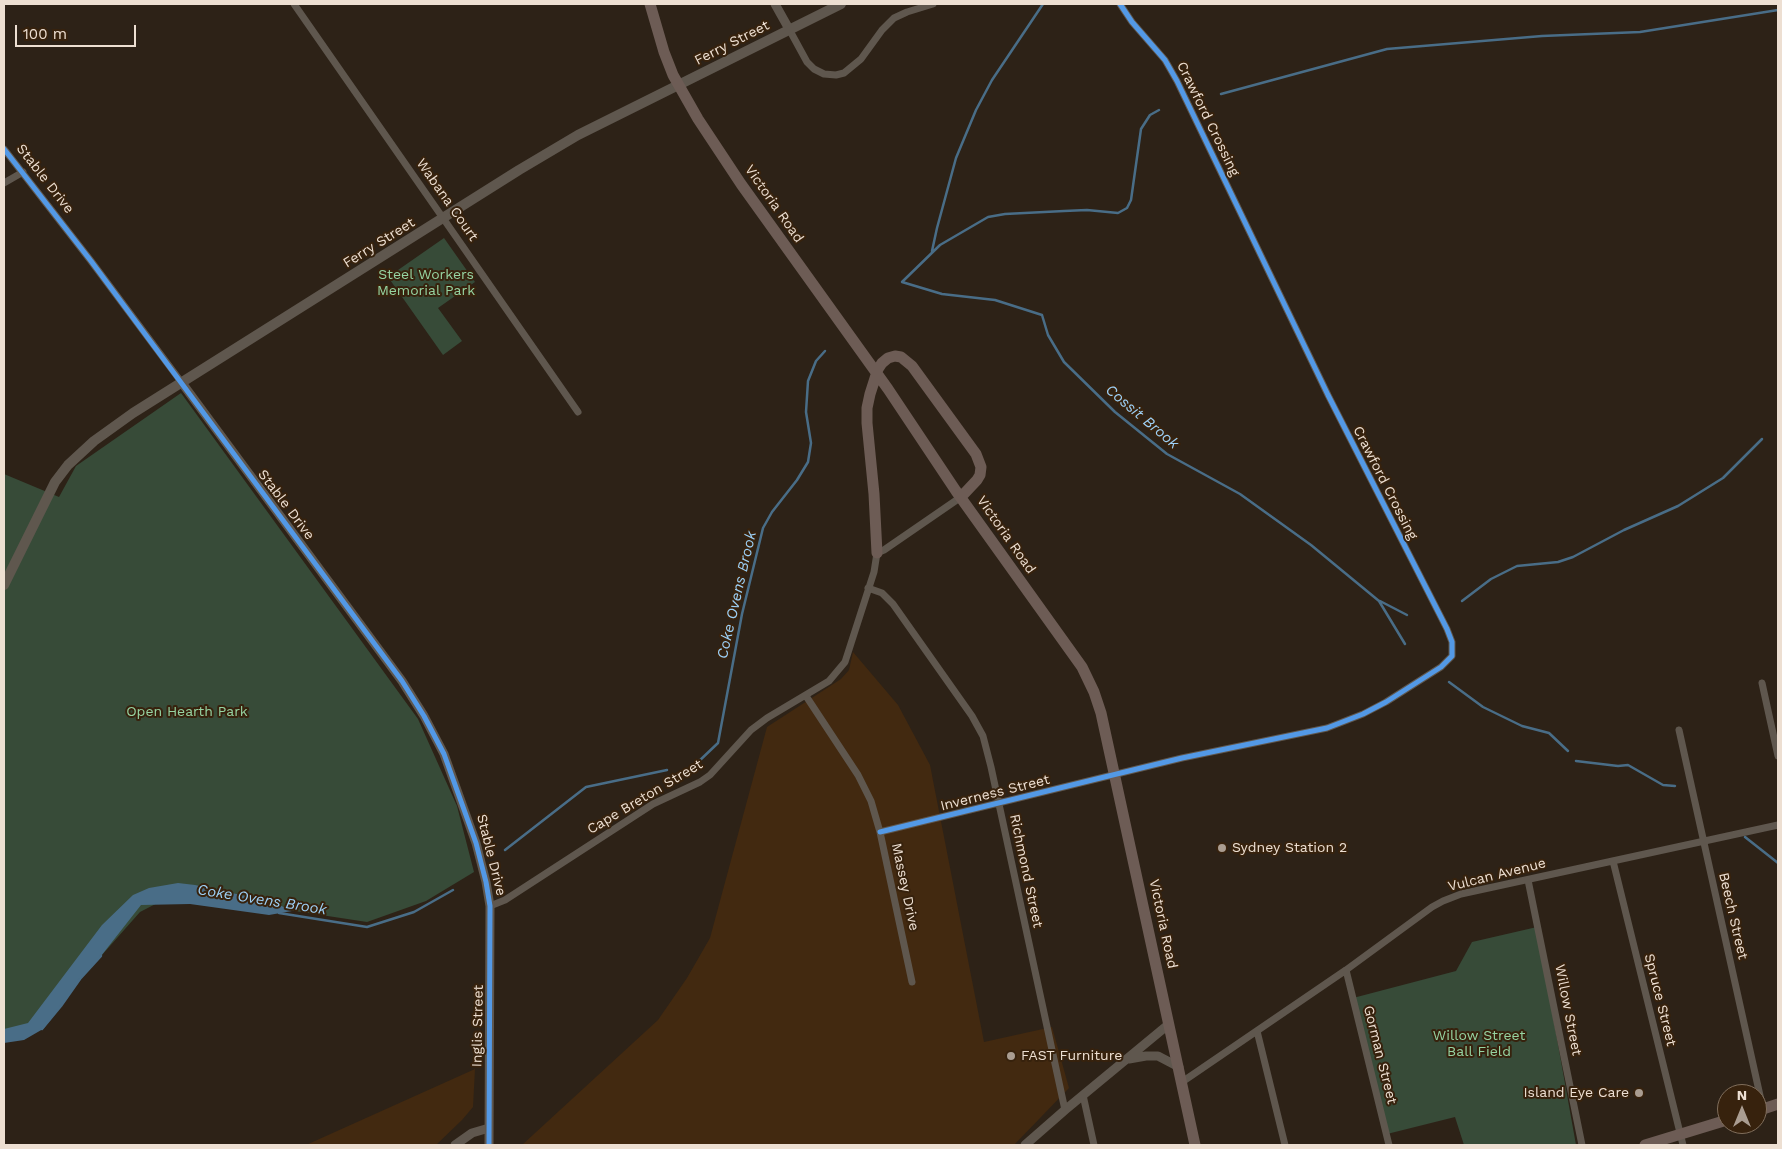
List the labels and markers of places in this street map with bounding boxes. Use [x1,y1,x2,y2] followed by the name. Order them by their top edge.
[1232,840,1347,856] place label: Sydney Station 2
[1216,842,1228,854] marker: Sydney Station 2
[1021,1048,1122,1064] place label: FAST Furniture
[1005,1050,1017,1062] marker: FAST Furniture
[1524,1085,1629,1101] place label: Island Eye Care
[1633,1087,1645,1099] marker: Island Eye Care

